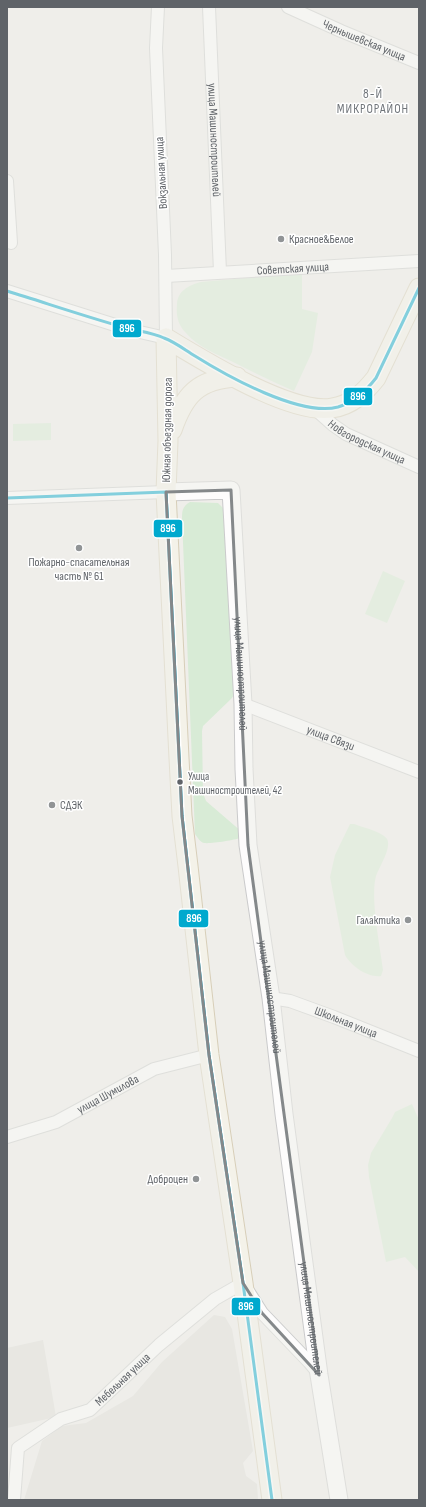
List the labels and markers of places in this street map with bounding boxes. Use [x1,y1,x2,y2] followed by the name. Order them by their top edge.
[289,232,354,247] place label: Красное&Белое
[276,234,286,244] marker: Красное&Белое
[74,543,84,553] marker: Пожарно-спасательная часть № 61
[29,555,130,584] place label: Пожарно-спасательная часть № 61
[188,770,282,797] place label: Улица Машиностроителей, 42
[175,777,185,787] marker: Улица Машиностроителей, 42
[60,798,83,813] place label: СДЭК
[47,800,57,810] marker: СДЭК
[356,913,400,928] place label: Галактика
[403,915,413,925] marker: Галактика
[147,1172,188,1187] place label: Доброцен
[191,1174,201,1184] marker: Доброцен

